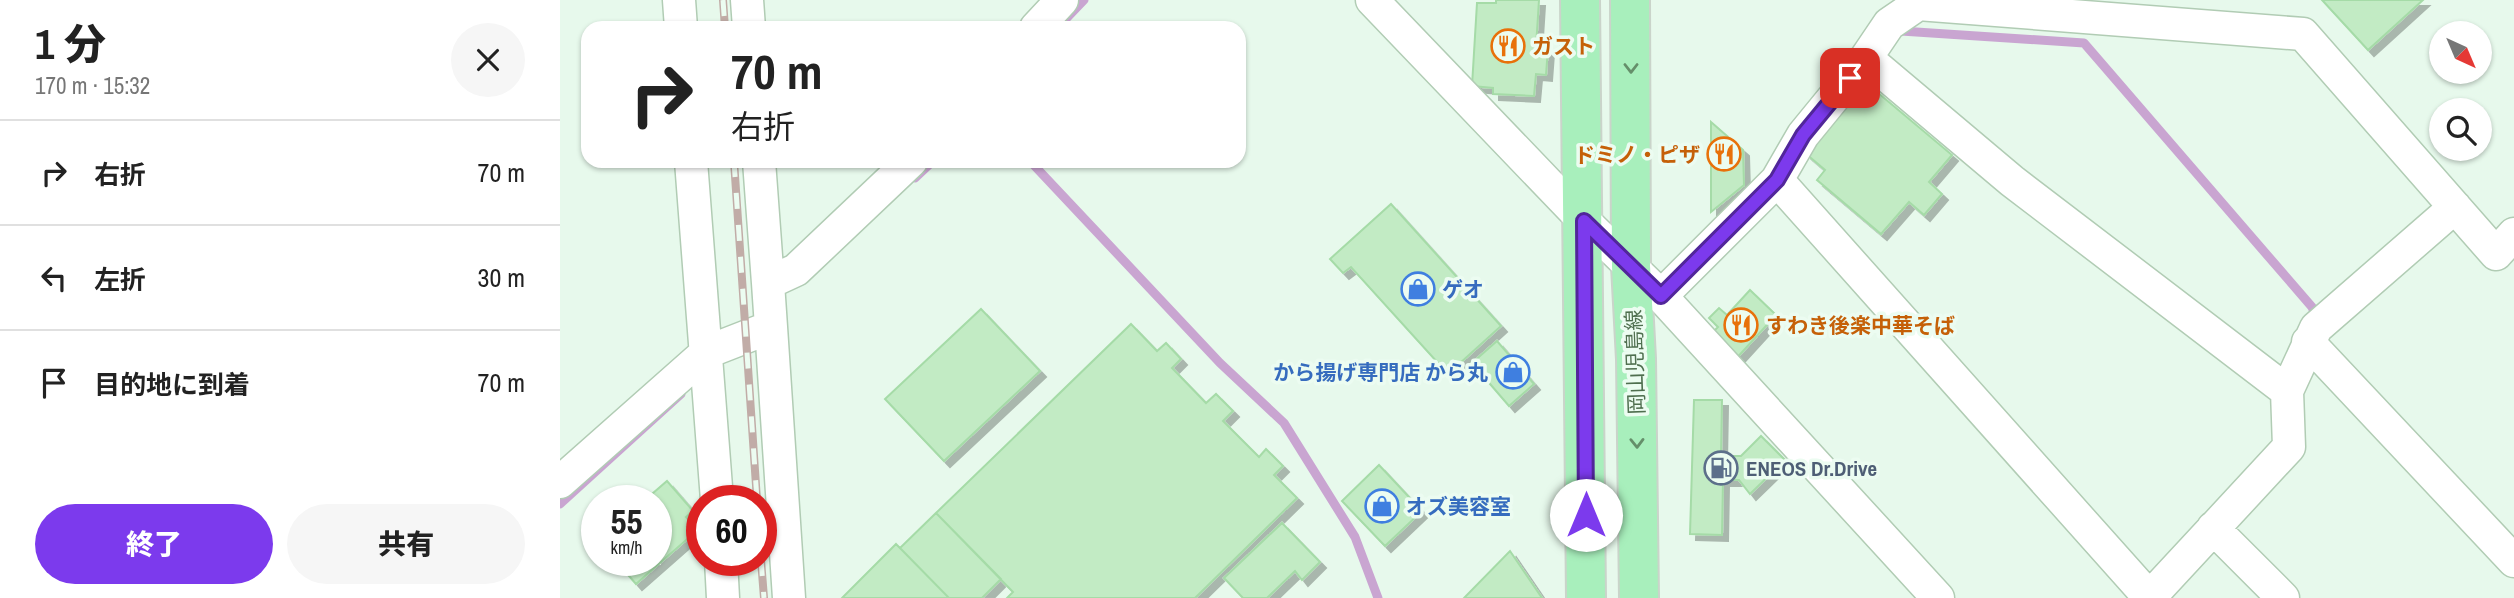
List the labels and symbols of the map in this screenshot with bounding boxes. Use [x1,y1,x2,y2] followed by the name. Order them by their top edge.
[2429,21,2492,84] north arrow
[1489,27,1527,65] restaurant icon: ガスト
[1532,32,1595,61] place label: ガスト
[1820,48,1880,108] pin
[1623,63,1639,74] one-way arrow
[1705,135,1743,173] restaurant icon: ドミノ・ピザ
[1574,140,1700,169] place label: ドミノ・ピザ
[1399,270,1437,308] shop icon: ゲオ
[1442,275,1484,304] place label: ゲオ
[1722,306,1760,344] restaurant icon: すわき後楽中華そば
[1619,309,1651,415] street label: 岡山児島線
[1766,311,1955,340] place label: すわき後楽中華そば
[1494,353,1532,391] shop icon: から揚げ専門店 から丸
[1273,358,1488,387] place label: から揚げ専門店 から丸
[1629,438,1645,448] one-way arrow
[1702,449,1740,487] fuel station icon: ENEOS Dr.Drive
[1746,454,1877,483] place label: ENEOS Dr.Drive
[1549,478,1623,552] position arrow
[686,485,777,576] speed limit sign: 60
[1363,487,1401,525] shop icon: オズ美容室
[1406,492,1511,521] place label: オズ美容室

